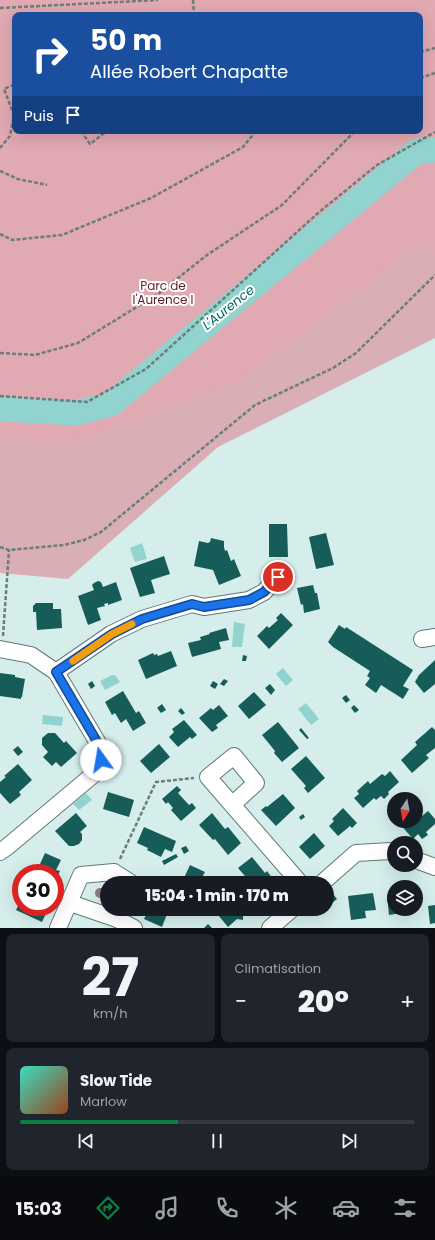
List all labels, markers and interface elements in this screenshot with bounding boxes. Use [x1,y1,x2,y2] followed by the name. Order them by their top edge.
[90,21,162,60] text: 50 m
[24,28,76,80] icon: right
[90,59,288,84] text: Allée Robert Chapatte
[62,104,84,126] icon: arrive
[24,105,54,126] text: Puis
[132,277,194,308] park label: Parc de l'Aurence I
[198,281,258,334] water label: L'Aurence
[261,560,295,594] pin
[267,566,289,588] icon: arrive
[80,739,122,781] position arrow
[387,792,423,828] north arrow
[387,792,423,916] map controls
[387,836,423,872] button: search
[12,864,64,916] speed limit sign: 30
[387,880,423,916] button: layers
[145,885,289,906] text: 15:04 · 1 min · 170 m
[81,941,139,1014] text: 27
[235,959,321,978] text: Climatisation
[298,980,349,1023] text: 20°
[235,986,247,1017] text: −
[400,986,415,1017] text: +
[93,1004,128,1023] text: km/h
[80,1070,152,1091] text: Slow Tide
[80,1092,127,1111] text: Marlow
[75,1130,97,1152] icon: previous
[206,1130,228,1152] icon: pause
[338,1130,360,1152] icon: next
[94,1194,122,1222] icon: directions
[153,1194,181,1222] icon: music
[213,1194,241,1222] icon: phone
[272,1194,300,1222] icon: climate
[332,1194,360,1222] icon: car
[391,1194,419,1222] icon: filters
[16,1196,62,1221] text: 15:03

